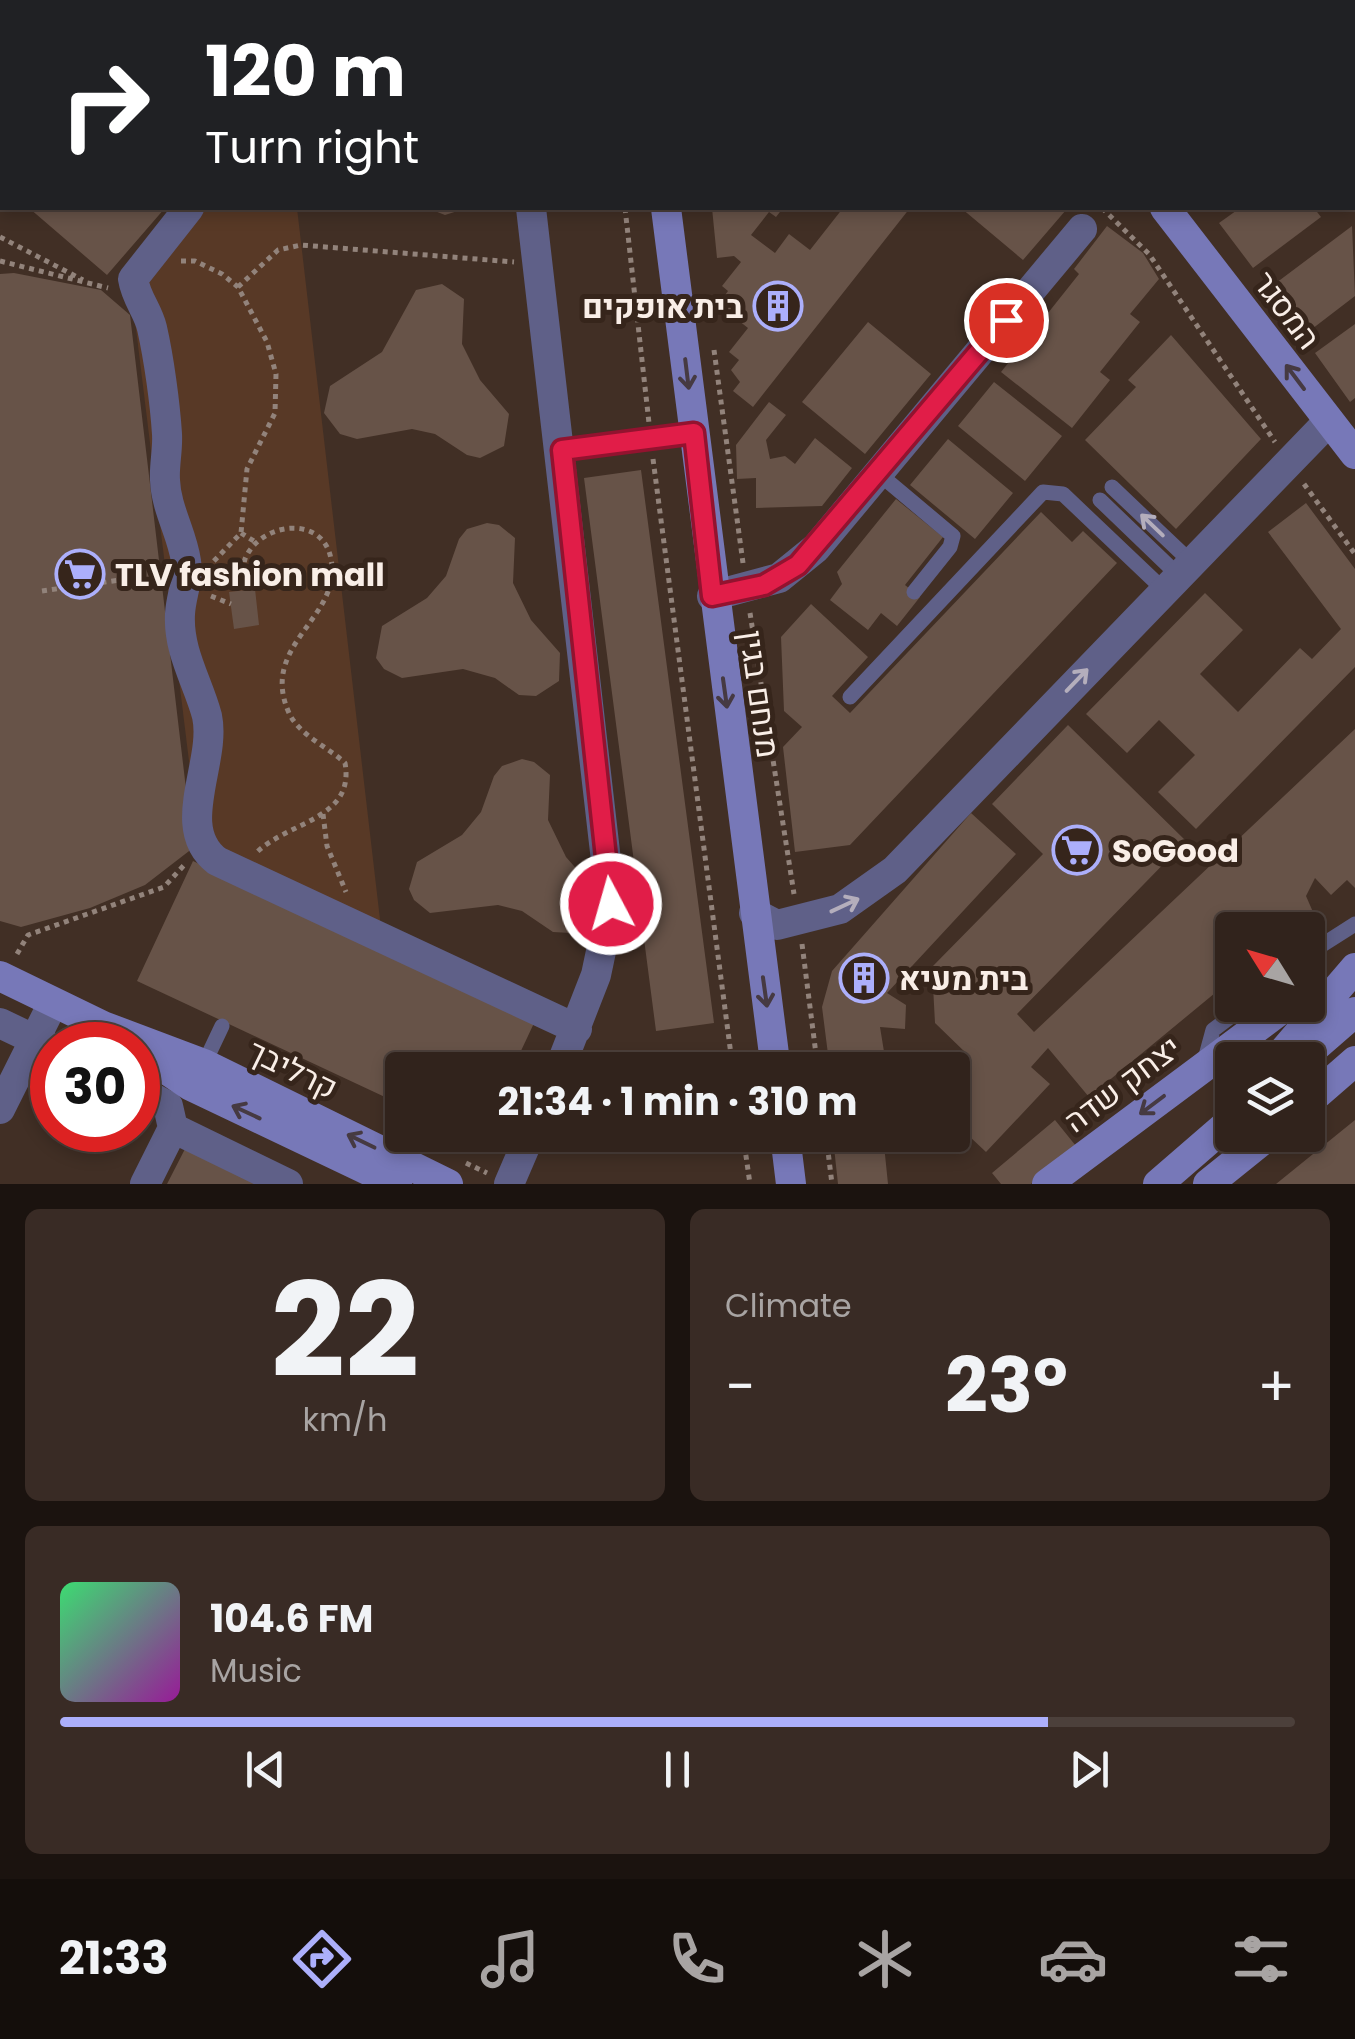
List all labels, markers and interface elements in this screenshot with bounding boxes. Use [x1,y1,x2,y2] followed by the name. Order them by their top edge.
[205,22,406,121] text: 120 m
[40,40,170,170] icon: right
[205,116,419,179] text: Turn right
[1243,261,1331,359] street label: המסגר
[964,278,1049,363] pin
[752,280,804,332] building icon: בית אופקים
[582,284,743,329] place label: בית אופקים
[979,293,1034,348] icon: arrive
[678,357,697,389] one-way arrow
[1285,364,1306,391] one-way arrow
[1140,513,1164,537] one-way arrow
[54,548,106,600] supermarket icon: TLV fashion mall
[115,552,385,597] place label: TLV fashion mall
[729,627,791,761] street label: מנחם בגין
[1065,668,1089,692] one-way arrow
[716,676,735,708] one-way arrow
[1051,824,1103,876] supermarket icon: SoGood
[1112,828,1239,873] place label: SoGood
[559,852,663,956] position arrow
[829,895,860,913] one-way arrow
[1215,912,1325,1022] north arrow
[1215,912,1325,1152] map controls
[838,952,890,1004] building icon: בית מעיא
[899,956,1028,1001] place label: בית מעיא
[756,975,775,1007] one-way arrow
[30,1022,160,1152] speed limit sign: 30
[1054,1025,1190,1143] street label: יצחק שדה
[241,1028,345,1110] street label: קרליבך
[1215,1042,1325,1152] button: layers
[497,1075,858,1128] text: 21:34 · 1 min · 310 m
[1139,1094,1166,1115] one-way arrow
[232,1102,262,1121] one-way arrow
[346,1130,376,1149] one-way arrow
[271,1239,419,1422] text: 22
[725,1283,852,1328] text: Climate
[945,1333,1068,1438] text: 23°
[725,1348,755,1425] text: −
[1257,1348,1295,1425] text: +
[302,1397,388,1442] text: km/h
[210,1592,373,1645] text: 104.6 FM
[210,1648,302,1693] text: Music
[238,1742,293,1797] icon: previous
[650,1742,705,1797] icon: pause
[1062,1742,1117,1797] icon: next
[287,1924,357,1994] icon: directions
[475,1924,545,1994] icon: music
[662,1924,732,1994] icon: phone
[850,1924,920,1994] icon: climate
[1038,1924,1108,1994] icon: car
[1226,1924,1296,1994] icon: filters
[59,1927,169,1990] text: 21:33

